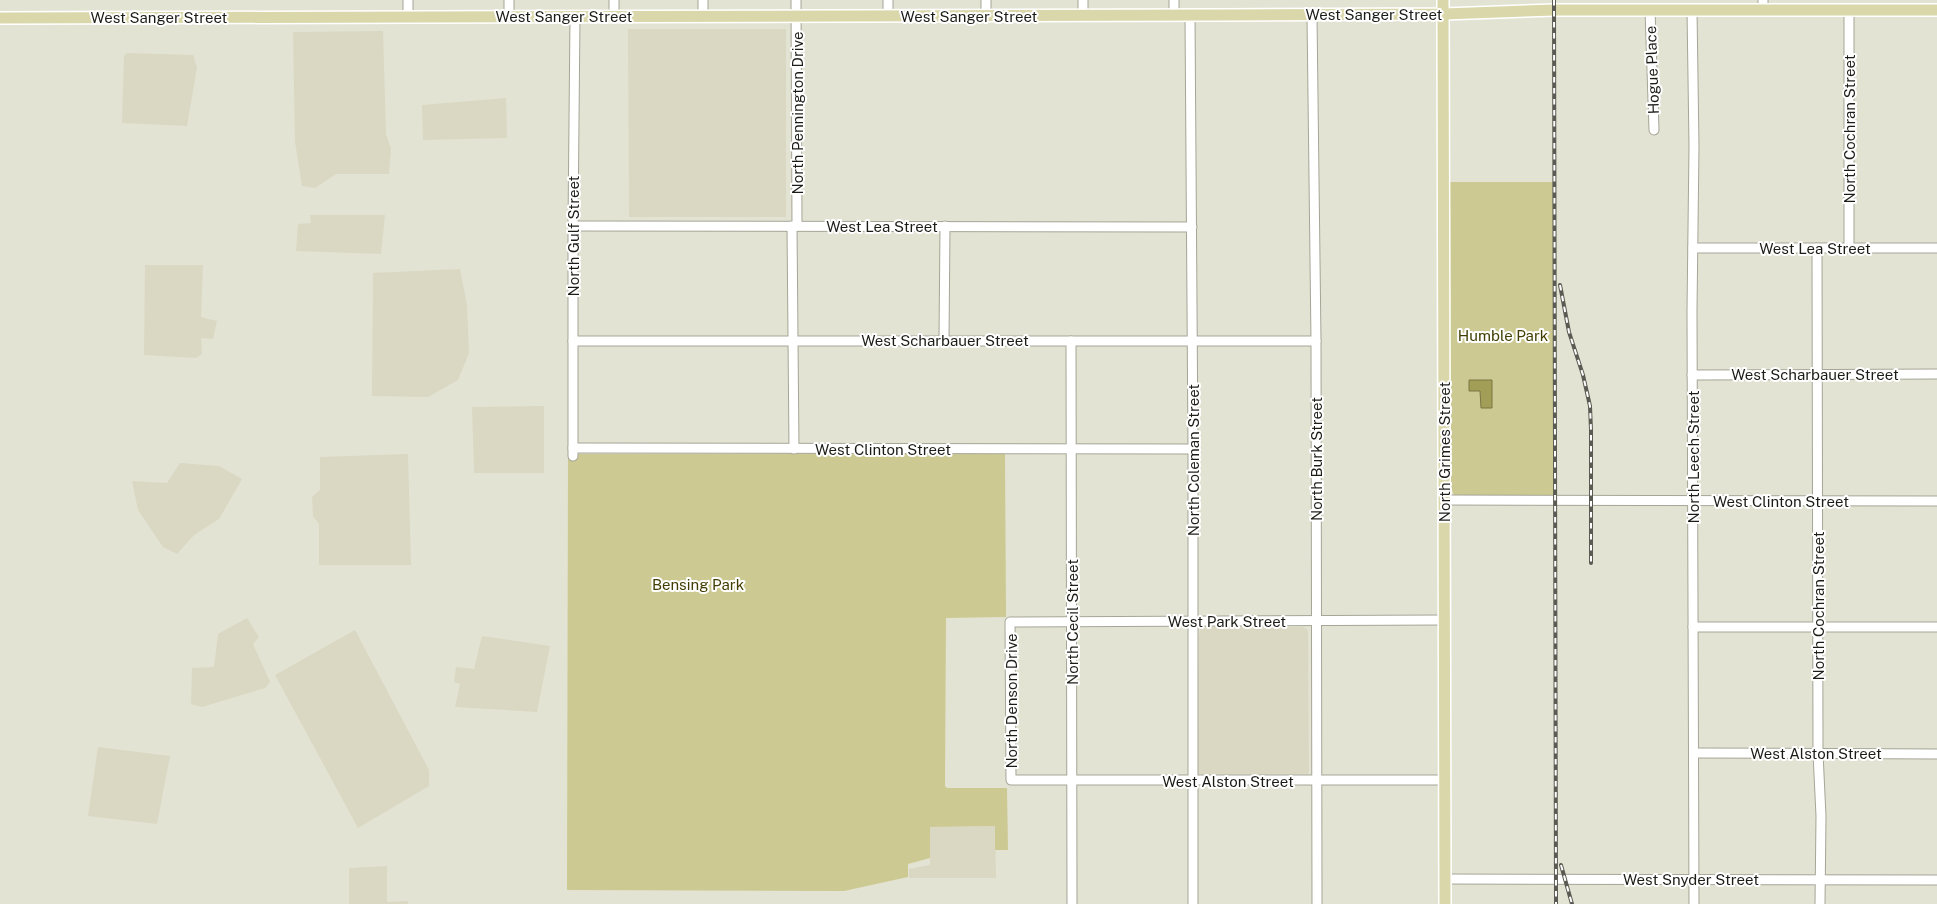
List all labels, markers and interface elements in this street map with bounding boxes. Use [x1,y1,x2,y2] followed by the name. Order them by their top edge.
[1306,6,1443,23] street label: West Sanger Street
[496,8,633,25] street label: West Sanger Street
[901,8,1038,25] street label: West Sanger Street
[91,9,228,26] street label: West Sanger Street
[1642,25,1662,115] street label: Hogue Place
[789,32,806,194] street label: North Pennington Drive
[1841,54,1858,203] street label: North Cochran Street
[565,175,582,296] street label: North Gulf Street
[826,218,938,235] street label: West Lea Street
[1759,240,1871,257] street label: West Lea Street
[1458,327,1548,344] park label: Humble Park
[861,332,1029,349] street label: West Scharbauer Street
[1731,366,1899,383] street label: West Scharbauer Street
[1436,382,1453,522] street label: North Grimes Street
[1185,384,1202,536] street label: North Coleman Street
[1685,390,1702,523] street label: North Leech Street
[1308,397,1325,521] street label: North Burk Street
[815,441,951,458] street label: West Clinton Street
[1713,493,1849,510] street label: West Clinton Street
[1810,531,1827,680] street label: North Cochran Street
[1064,559,1081,685] street label: North Cecil Street
[652,576,744,593] park label: Bensing Park
[1168,613,1286,630] street label: West Park Street
[1003,633,1020,769] street label: North Denson Drive
[1750,745,1882,762] street label: West Alston Street
[1162,773,1294,790] street label: West Alston Street
[1623,871,1759,888] street label: West Snyder Street

